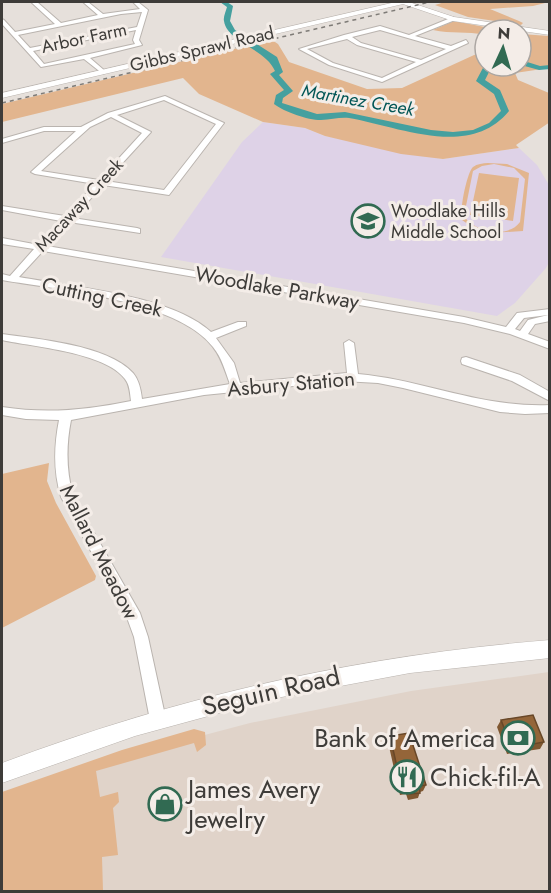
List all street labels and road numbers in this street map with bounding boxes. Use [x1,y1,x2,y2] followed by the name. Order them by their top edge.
[39,16,129,60] street label: Arbor Farm
[127,20,277,78] street label: Gibbs Sprawl Road
[29,152,129,257] street label: Macaway Creek
[193,259,362,317] street label: Woodlake Parkway
[39,270,166,325] street label: Cutting Creek
[226,363,356,405] street label: Asbury Station
[52,479,146,625] street label: Mallard Meadow
[198,657,344,725] street label: Seguin Road

